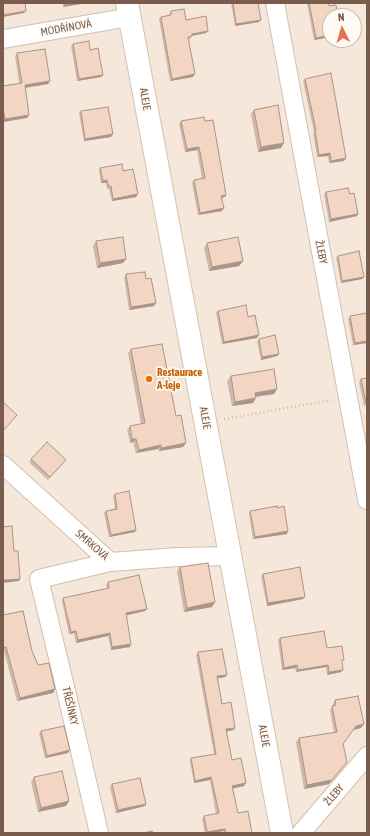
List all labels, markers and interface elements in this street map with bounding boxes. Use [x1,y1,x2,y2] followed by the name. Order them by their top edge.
[322,8,362,48] north arrow
[337,11,345,23] text: N
[39,17,93,39] street label: MODŘÍNOVÁ
[137,87,153,111] street label: ALEJE
[312,239,330,265] street label: ŽLEBY
[157,366,202,392] place label: Restaurace A-leje
[144,374,154,384] marker: Restaurace A-leje
[196,406,214,430] street label: ALEJE
[73,527,111,563] street label: SMRKOVÁ
[59,685,81,727] street label: TŘEŠÍNKY
[255,724,273,748] street label: ALEJE
[321,782,347,808] street label: ŽLEBY

